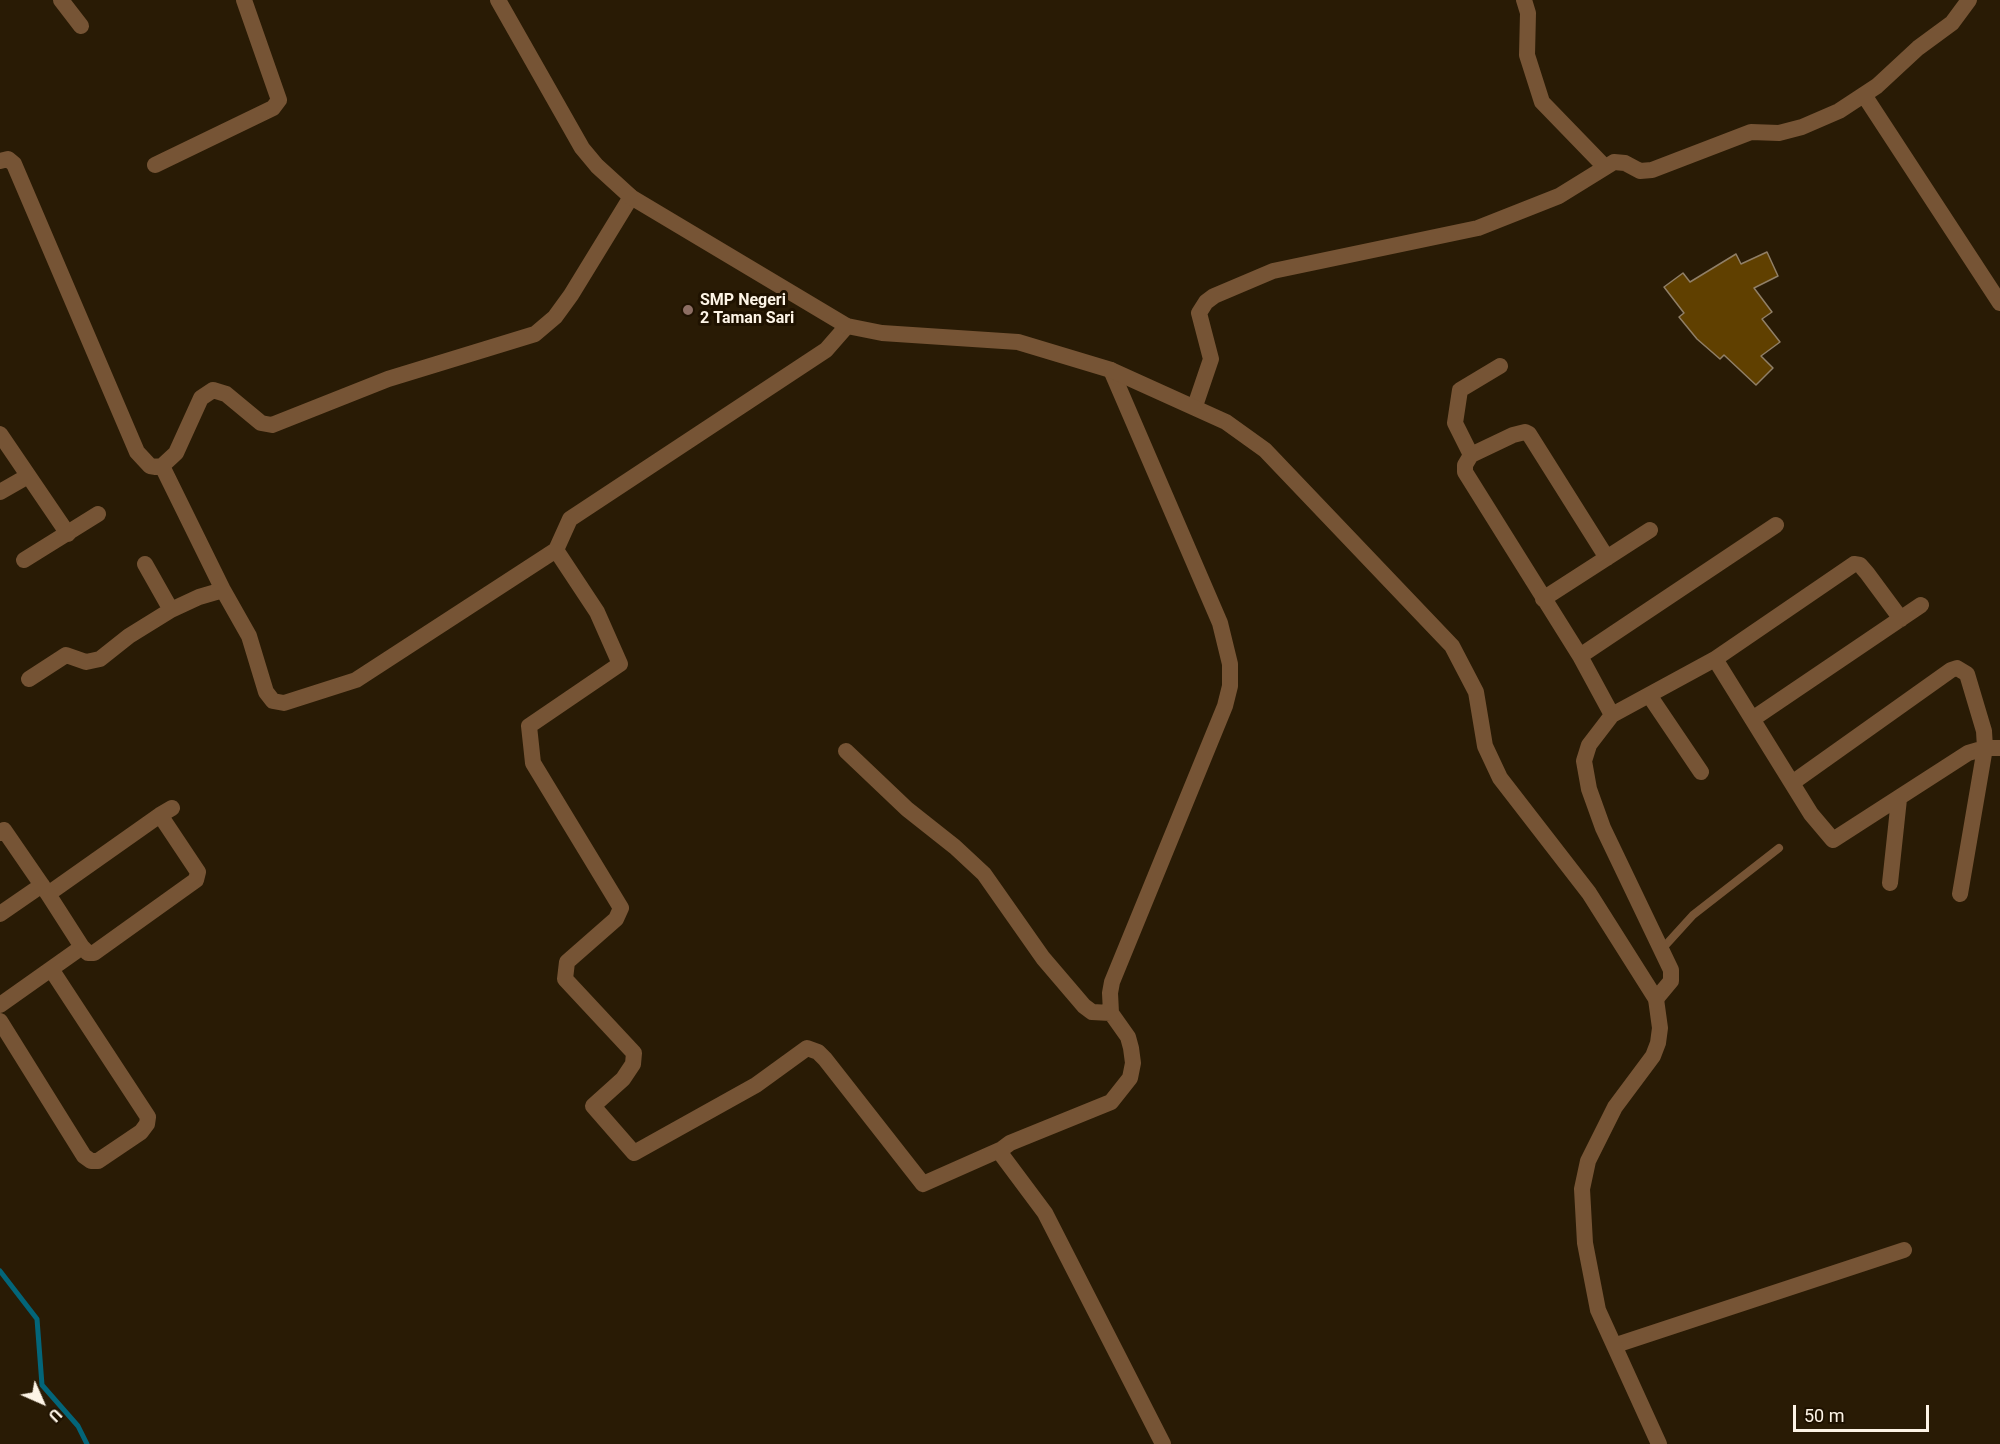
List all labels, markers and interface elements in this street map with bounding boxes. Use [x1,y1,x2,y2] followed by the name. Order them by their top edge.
[700,291,794,329] place label: SMP Negeri 2 Taman Sari
[681,303,695,317] marker: SMP Negeri 2 Taman Sari
[12,1372,72,1432] north arrow
[1796,1393,1932,1431] scale bar
[45,1405,66,1426] text: U
[1804,1405,1844,1426] text: 50 m

